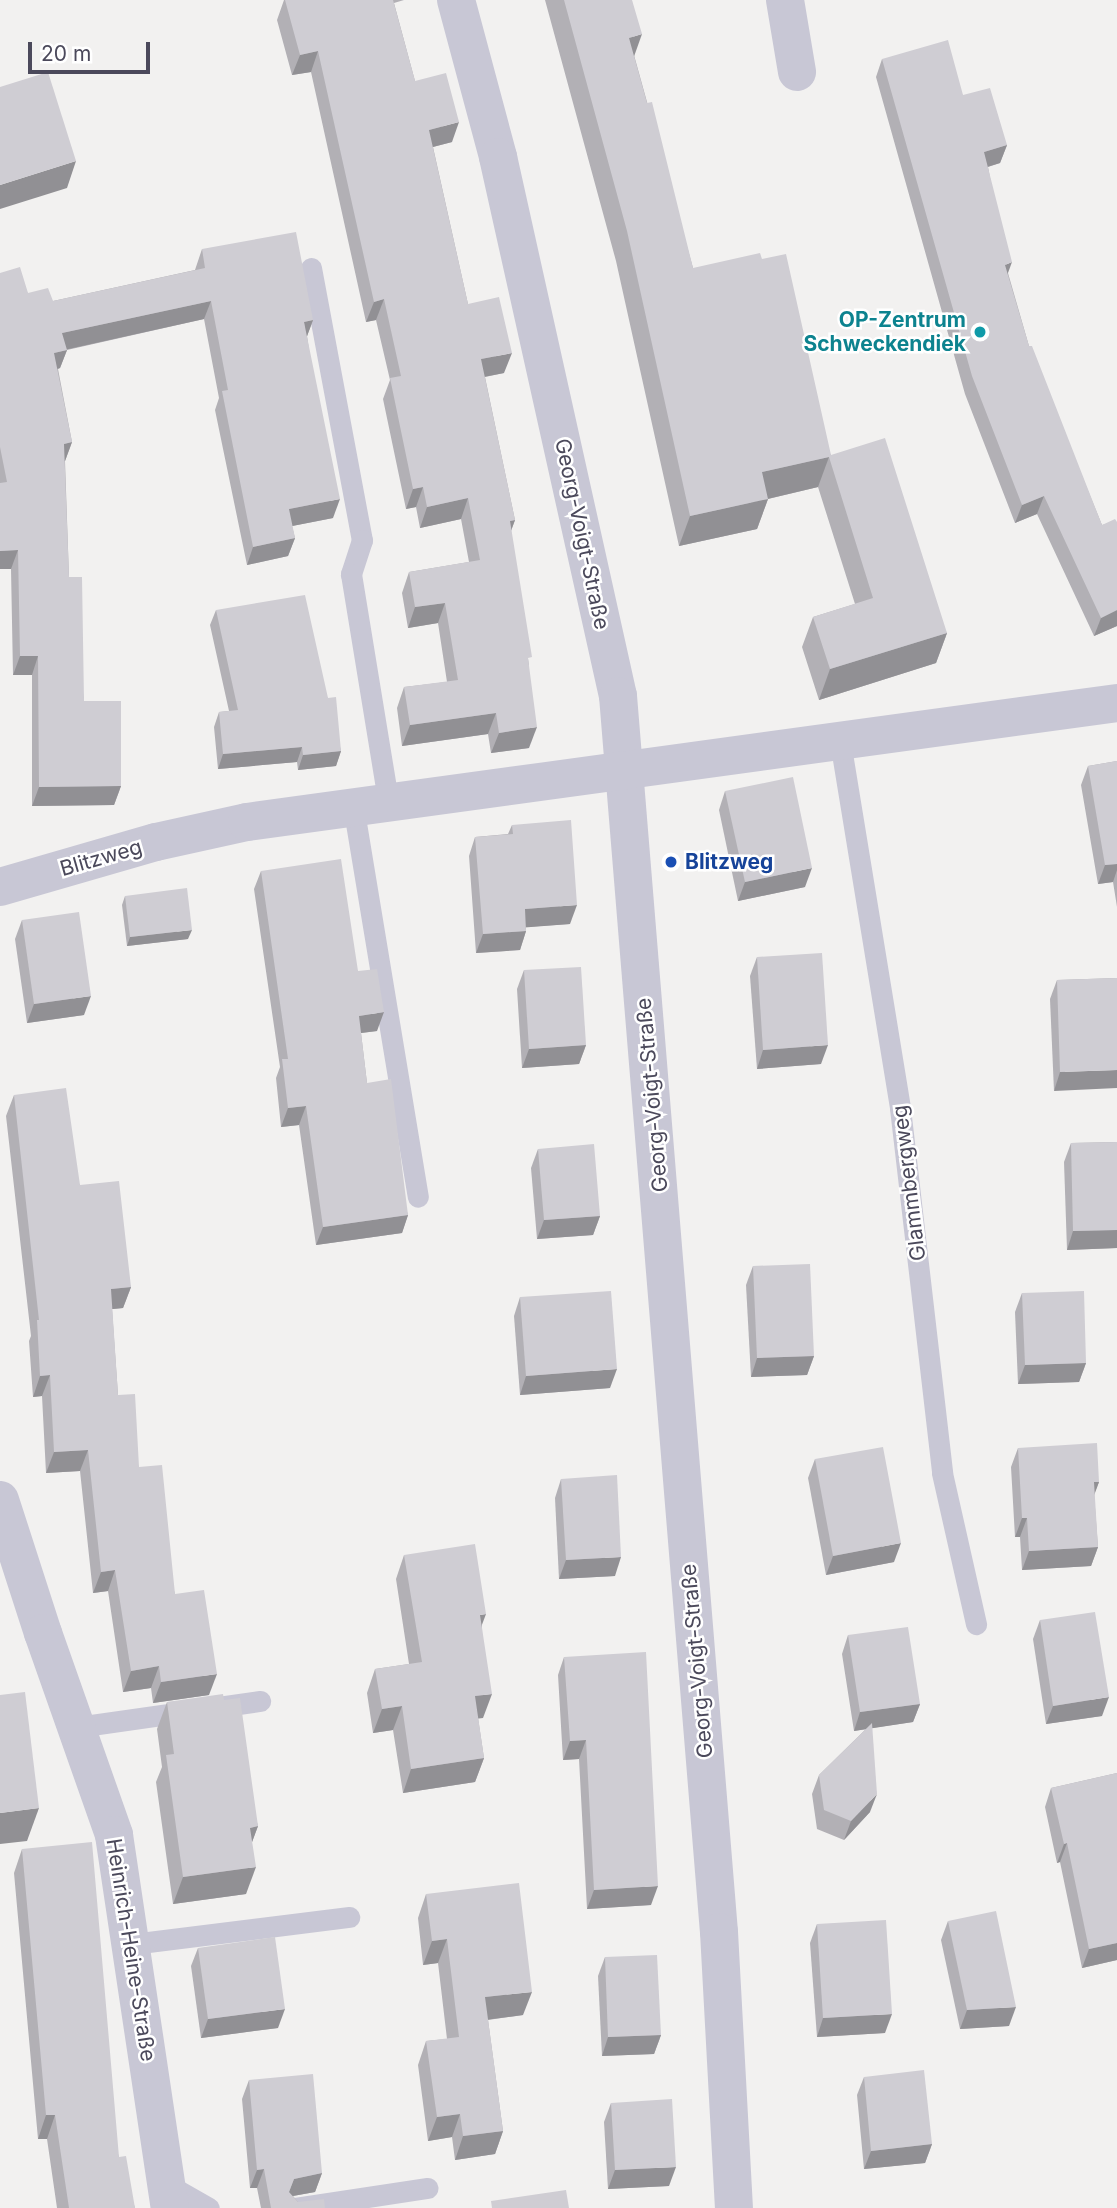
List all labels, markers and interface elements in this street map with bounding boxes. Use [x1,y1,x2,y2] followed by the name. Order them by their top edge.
[32,28,154,72] scale bar
[41,41,91,66] text: 20 m
[803,307,966,357] place label: OP-Zentrum Schweckendiek
[972,324,988,340] marker: OP-Zentrum Schweckendiek
[549,436,615,632] street label: Georg-Voigt-Straße
[57,834,145,882] street label: Blitzweg
[685,849,773,875] place label: Blitzweg
[663,854,679,870] marker: Blitzweg
[631,997,673,1193] street label: Georg-Voigt-Straße
[887,1104,931,1262] street label: Glammbergweg
[676,1563,718,1759] street label: Georg-Voigt-Straße
[101,1837,161,2063] street label: Heinrich-Heine-Straße

